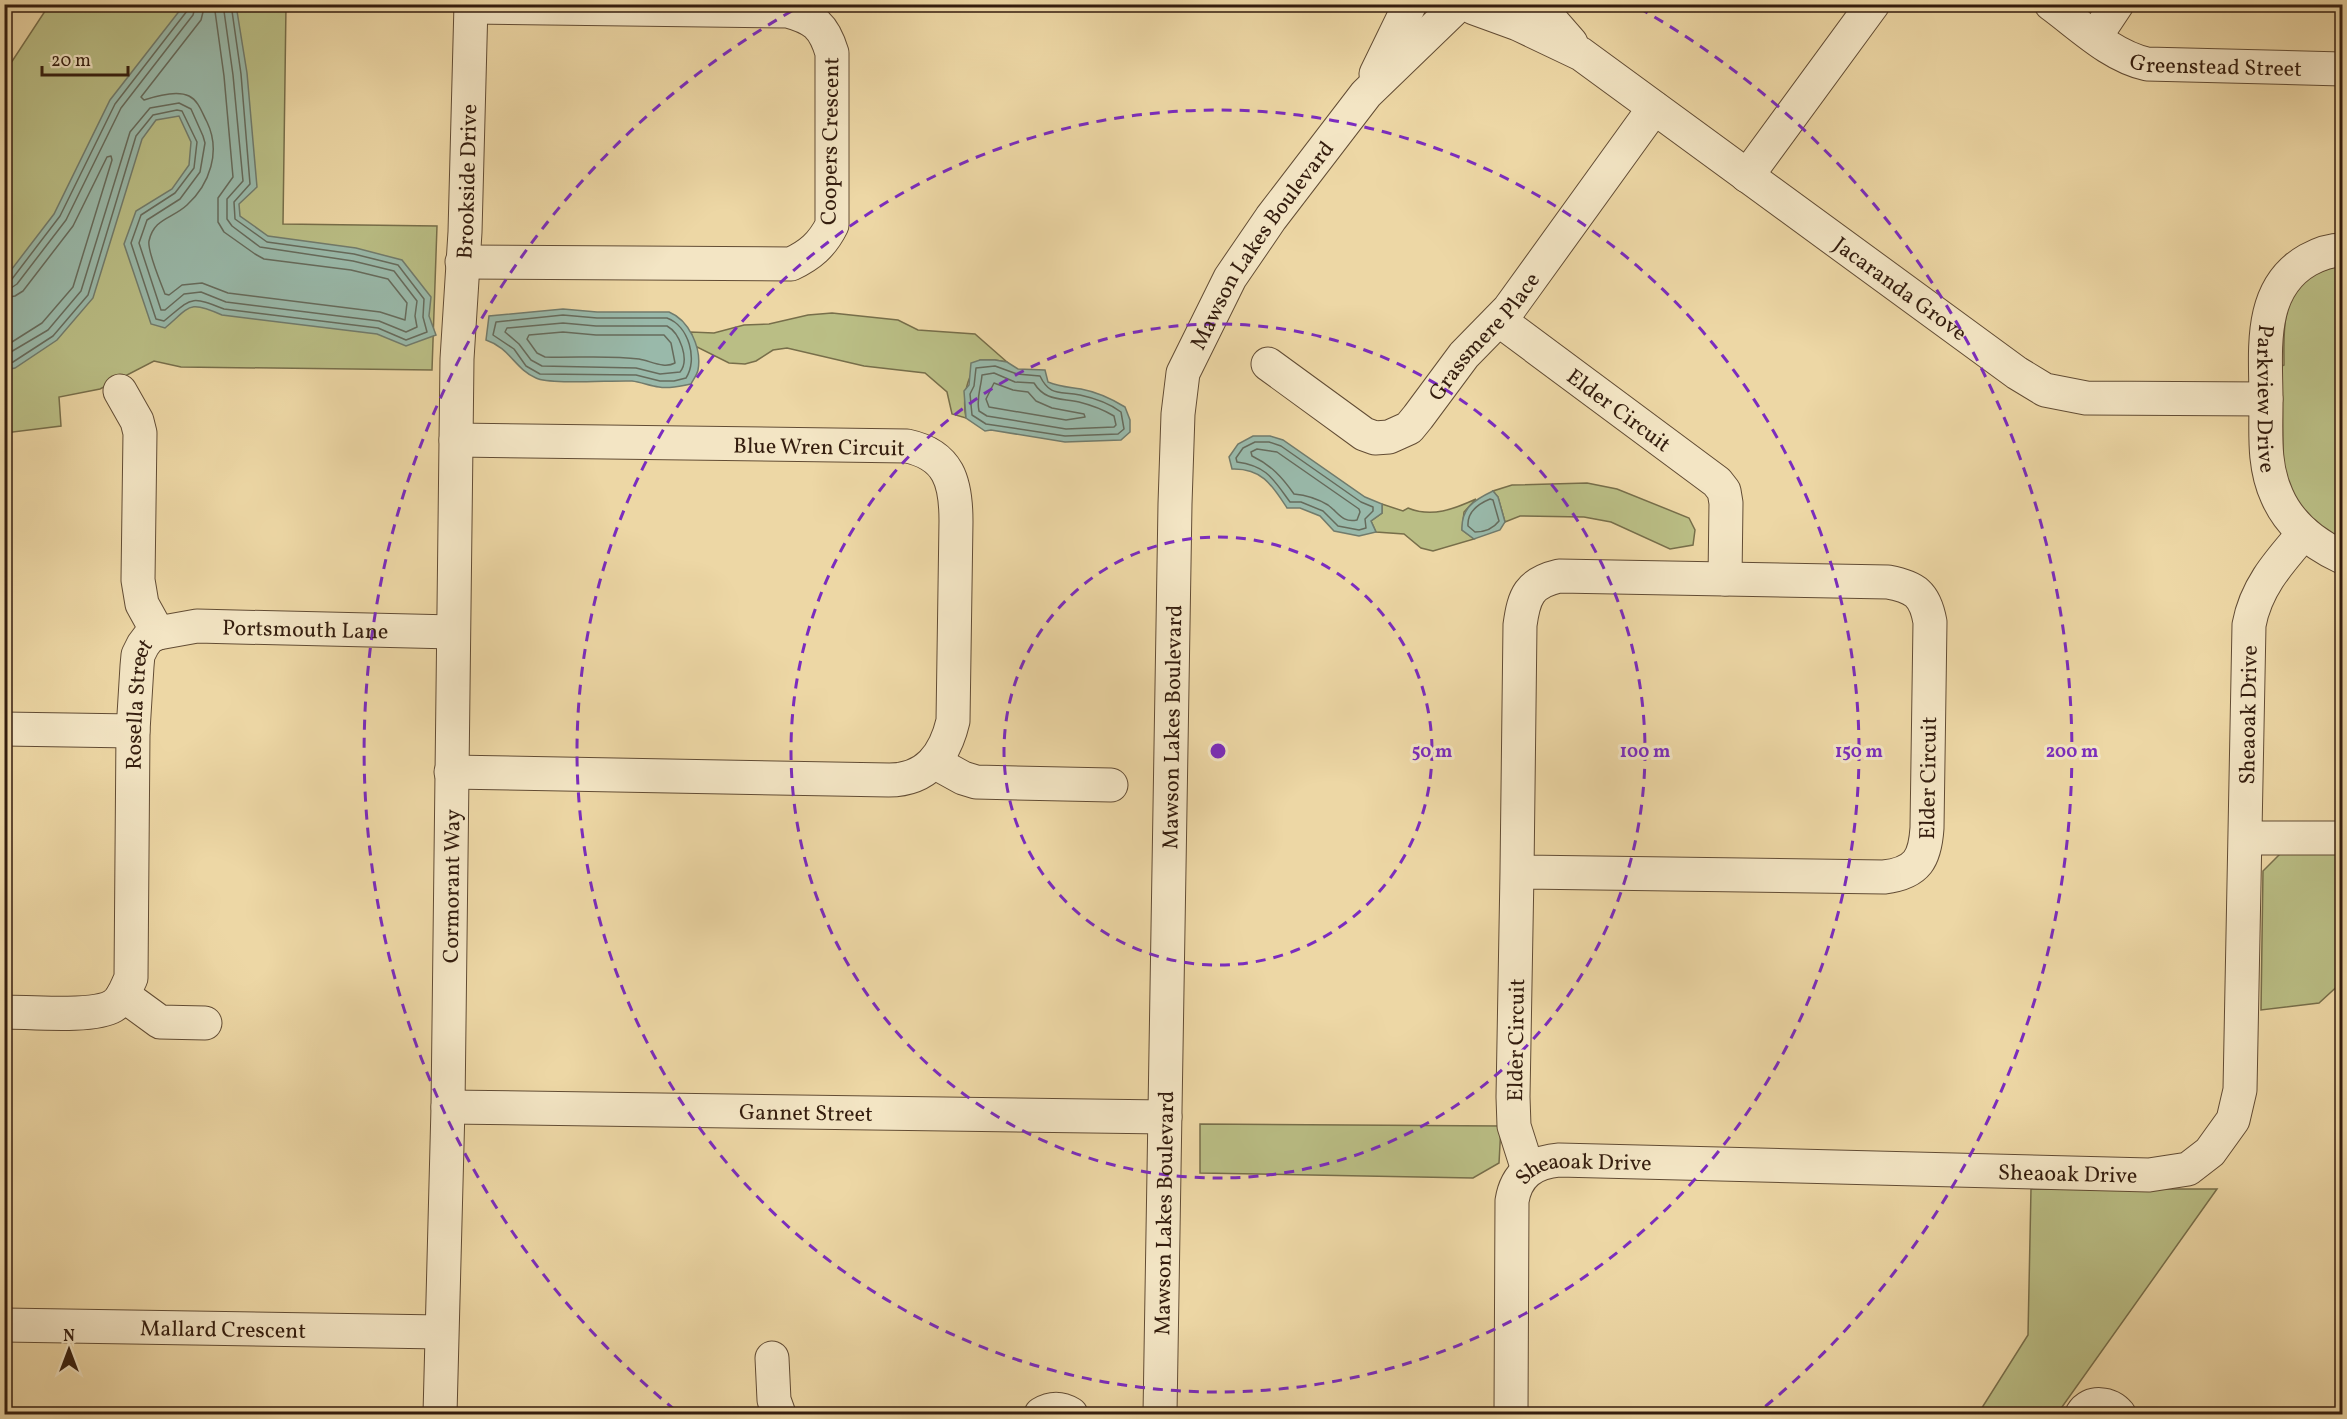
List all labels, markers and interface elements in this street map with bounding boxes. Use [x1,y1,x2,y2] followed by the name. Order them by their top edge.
[42,39,128,77] scale bar
[2125,47,2303,86] street label: Greenstead Street
[51,49,91,74] text: 20 m
[815,56,848,225] street label: Coopers Crescent
[450,104,486,260] street label: Brookside Drive
[1184,135,1343,356] street label: Mawson Lakes Boulevard
[1826,231,1973,349] street label: Jacaranda Grove
[1422,267,1549,408] street label: Grassmere Place
[2247,323,2282,475] street label: Parkview Drive
[1559,362,1677,461] street label: Elder Circuit
[733,432,905,466] street label: Blue Wren Circuit
[1156,605,1191,850] street label: Mawson Lakes Boulevard
[222,614,389,648] street label: Portsmouth Lane
[120,632,161,770] street label: Rosella Street
[2233,645,2267,785] street label: Sheaoak Drive
[1913,716,1946,840] street label: Elder Circuit
[1412,740,1452,765] text: 50 m
[1620,740,1670,765] text: 100 m
[1835,740,1883,765] text: 150 m
[2046,740,2098,765] text: 200 m
[1208,741,1228,761] centre of rings
[437,809,470,963] street label: Cormorant Way
[1501,978,1534,1102] street label: Elder Circuit
[1148,1091,1183,1336] street label: Mawson Lakes Boulevard
[739,1098,873,1131] street label: Gannet Street
[1509,1147,1652,1192] street label: Sheaoak Drive
[1997,1158,2138,1193] street label: Sheaoak Drive
[140,1314,307,1348] street label: Mallard Crescent
[39,1320,99,1380] north arrow
[63,1326,75,1348] text: N

